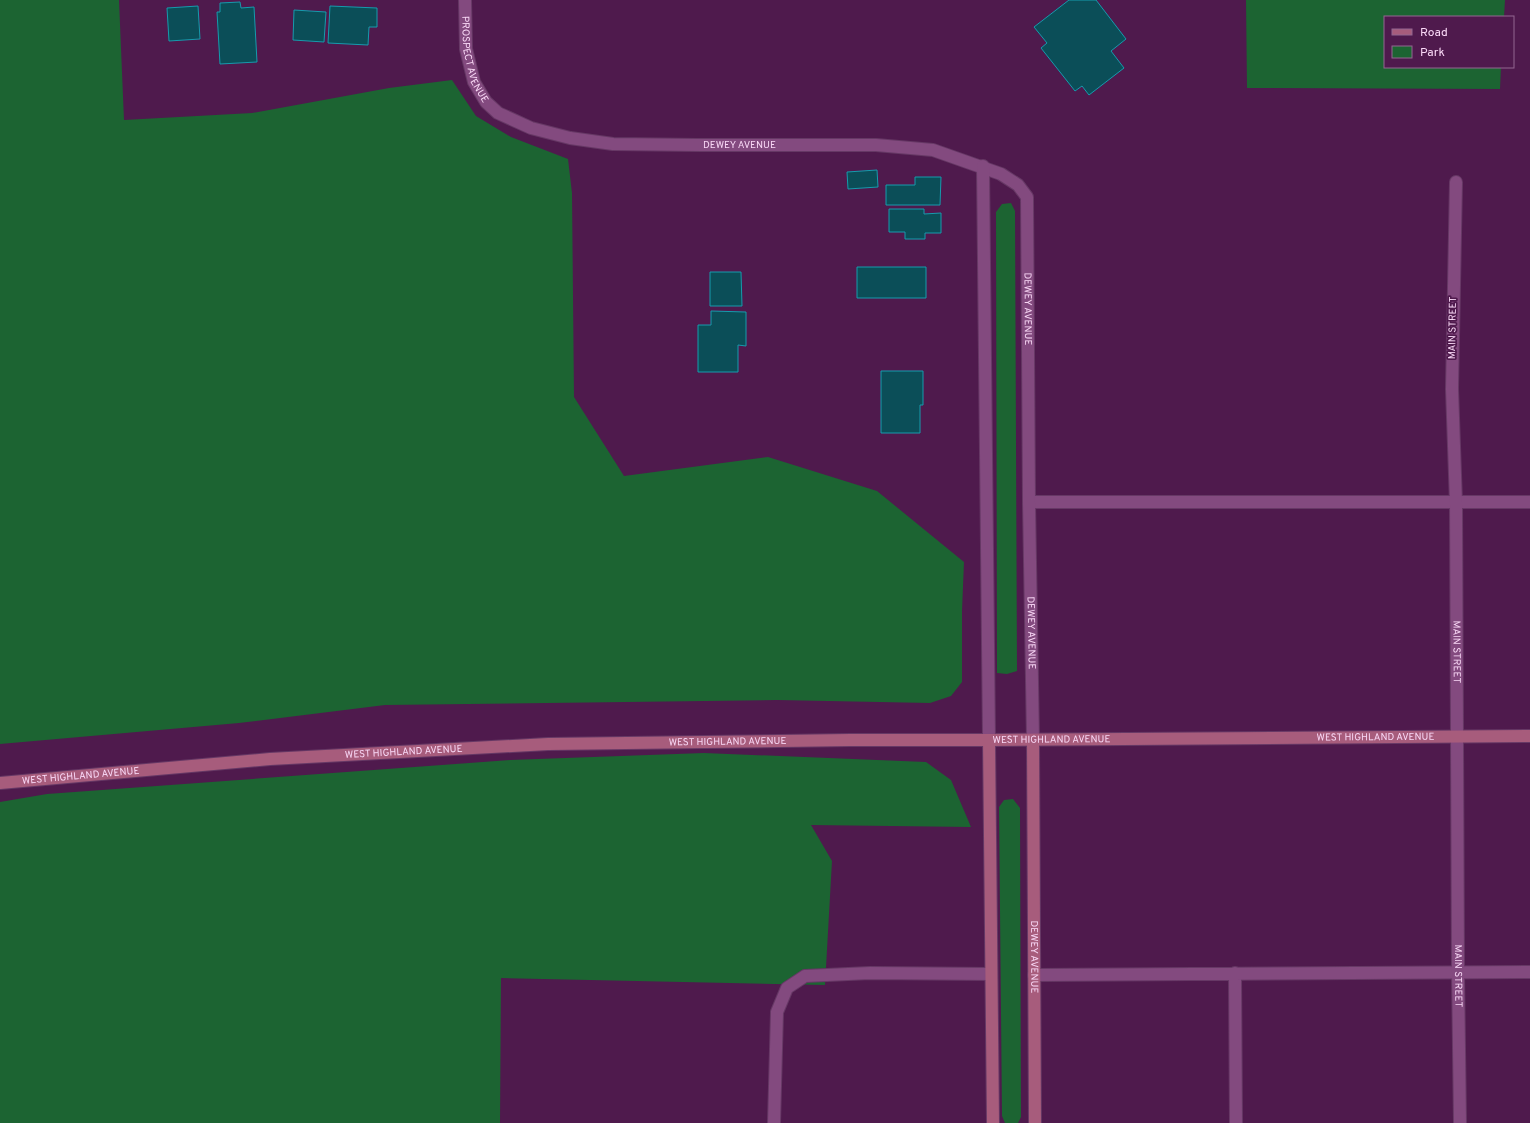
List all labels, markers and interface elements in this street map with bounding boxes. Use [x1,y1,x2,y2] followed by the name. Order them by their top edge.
[459,16,491,105] street label: PROSPECT AVENUE
[1384,16,1514,68] legend
[1420,25,1448,41] text: Road
[1420,45,1445,61] text: Park
[703,139,776,152] street label: DEWEY AVENUE
[1021,272,1034,345] street label: DEWEY AVENUE
[1446,296,1460,359] street label: MAIN STREET
[1024,596,1038,669] street label: DEWEY AVENUE
[1450,621,1463,683] street label: MAIN STREET
[1317,730,1434,744] street label: WEST HIGHLAND AVENUE
[993,733,1110,746] street label: WEST HIGHLAND AVENUE
[669,734,787,749] street label: WEST HIGHLAND AVENUE
[345,742,463,761] street label: WEST HIGHLAND AVENUE
[21,764,140,788] street label: WEST HIGHLAND AVENUE
[1027,920,1041,994] street label: DEWEY AVENUE
[1451,945,1465,1007] street label: MAIN STREET

